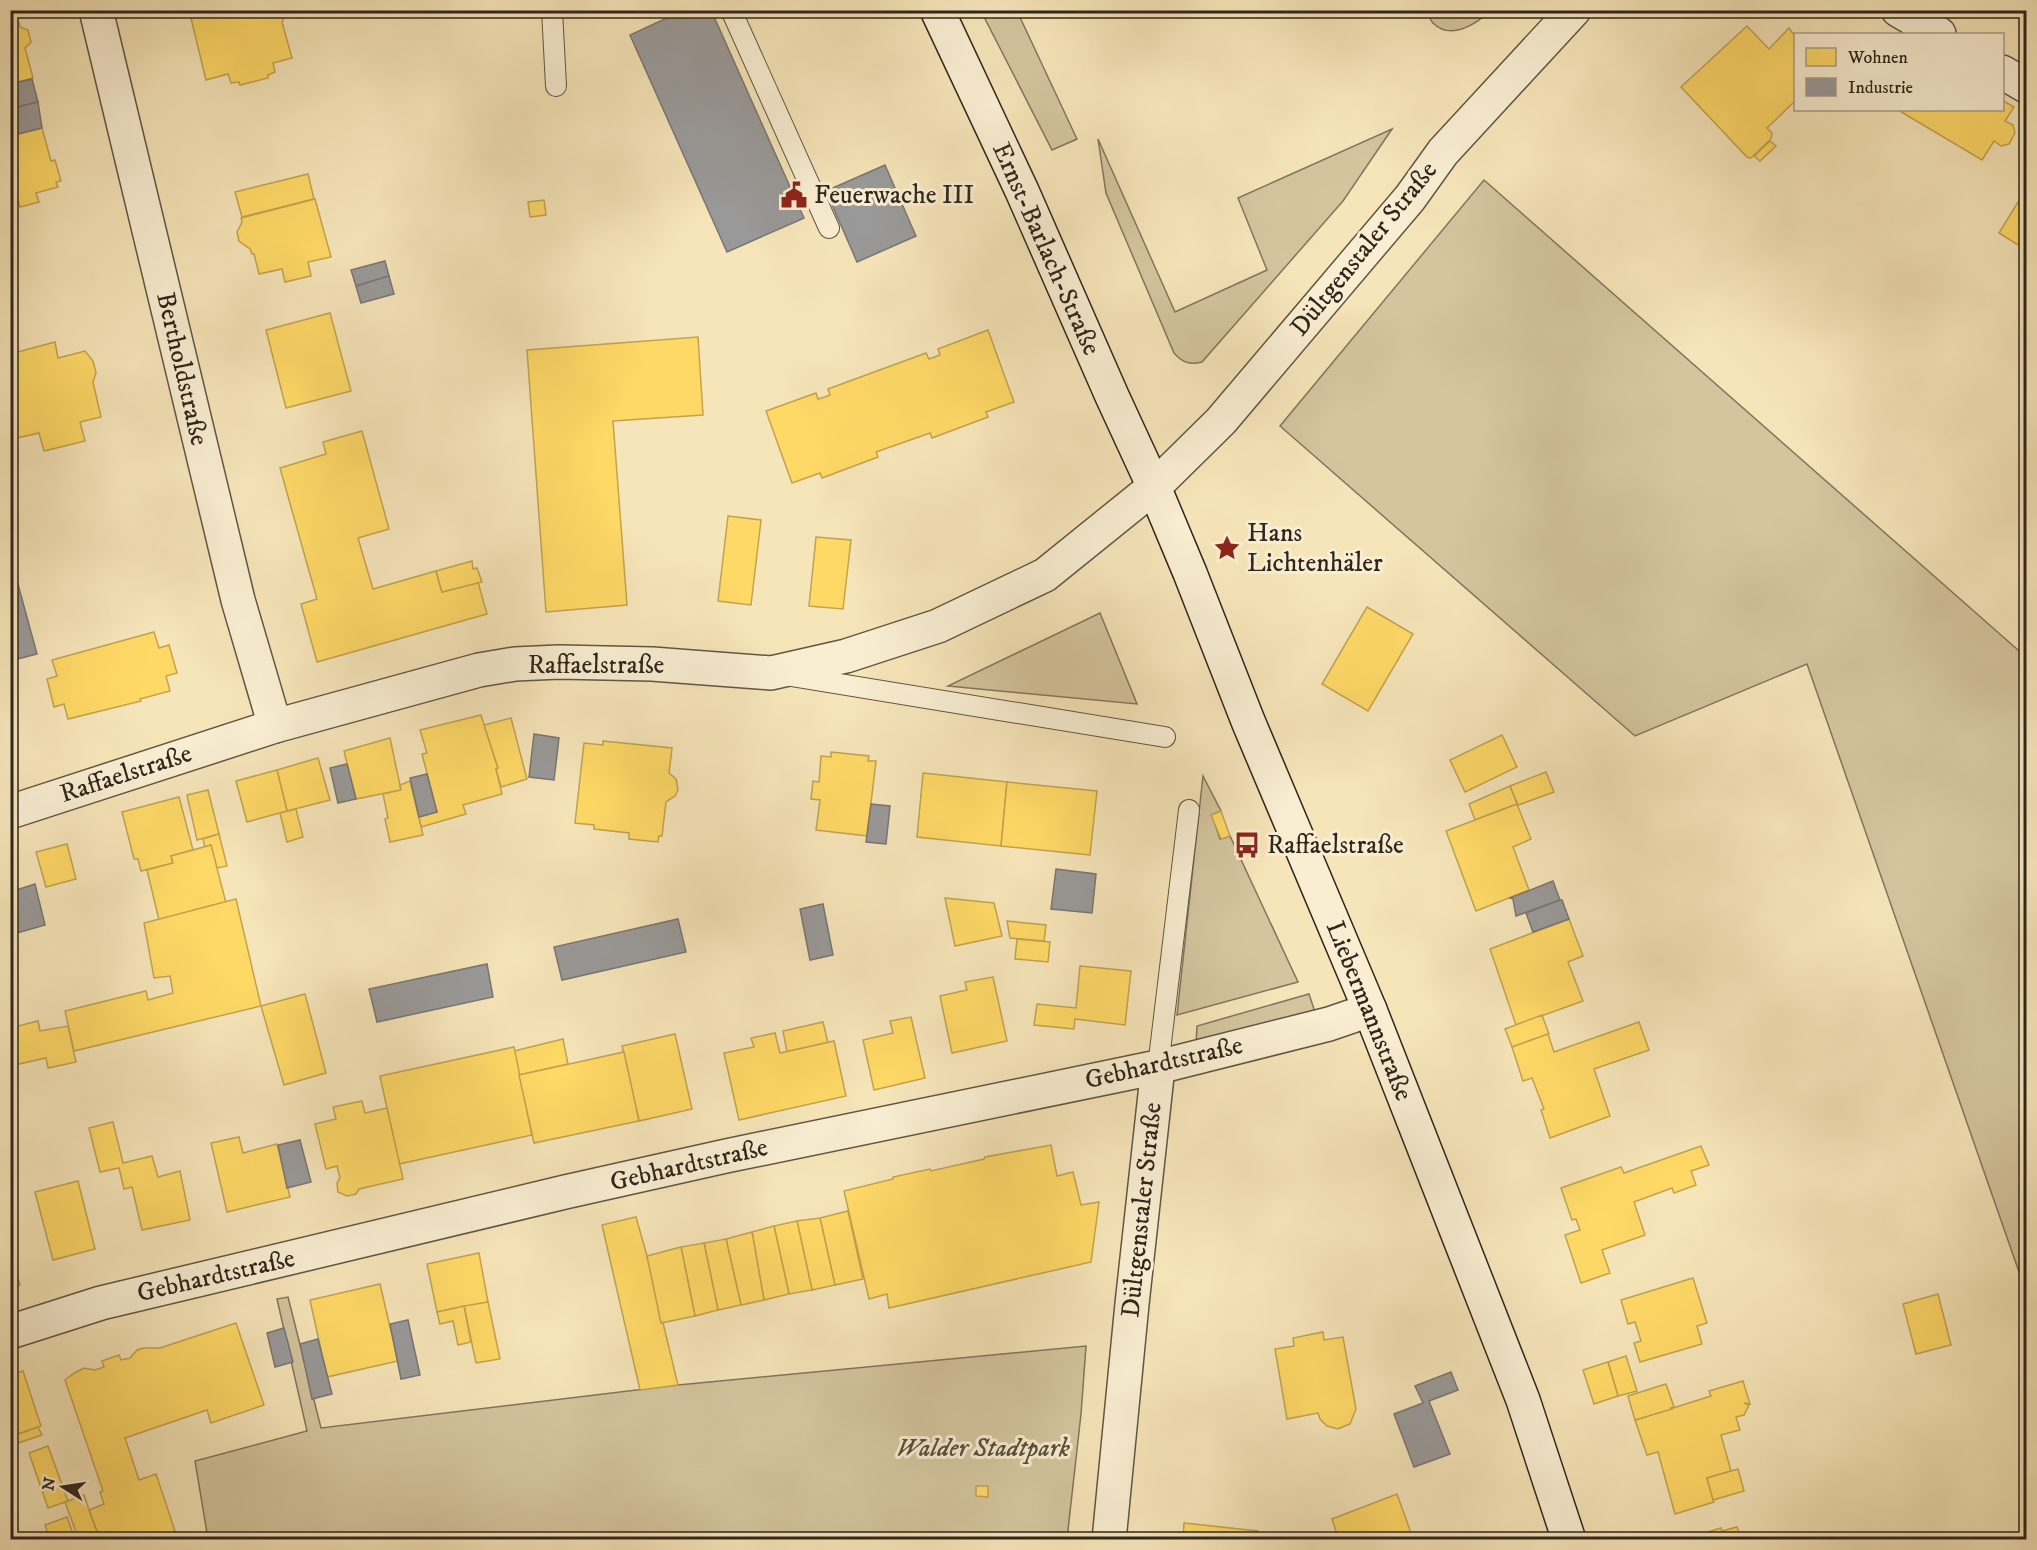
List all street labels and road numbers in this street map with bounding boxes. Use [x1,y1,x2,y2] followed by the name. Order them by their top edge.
[984,137,1108,361] street label: Ernst-Barlach-Straße
[1283,155,1445,343] street label: Dültgenstaler Straße
[148,289,216,449] street label: Bertholdstraße
[528,649,664,682] street label: Raffaelstraße
[56,737,196,811] street label: Raffaelstraße
[1318,916,1420,1106] street label: Liebermannstraße
[1082,1029,1246,1097] street label: Gebhardtstraße
[1114,1101,1170,1319] street label: Dültgenstaler Straße
[607,1131,771,1199] street label: Gebhardtstraße
[134,1242,298,1310] street label: Gebhardtstraße

